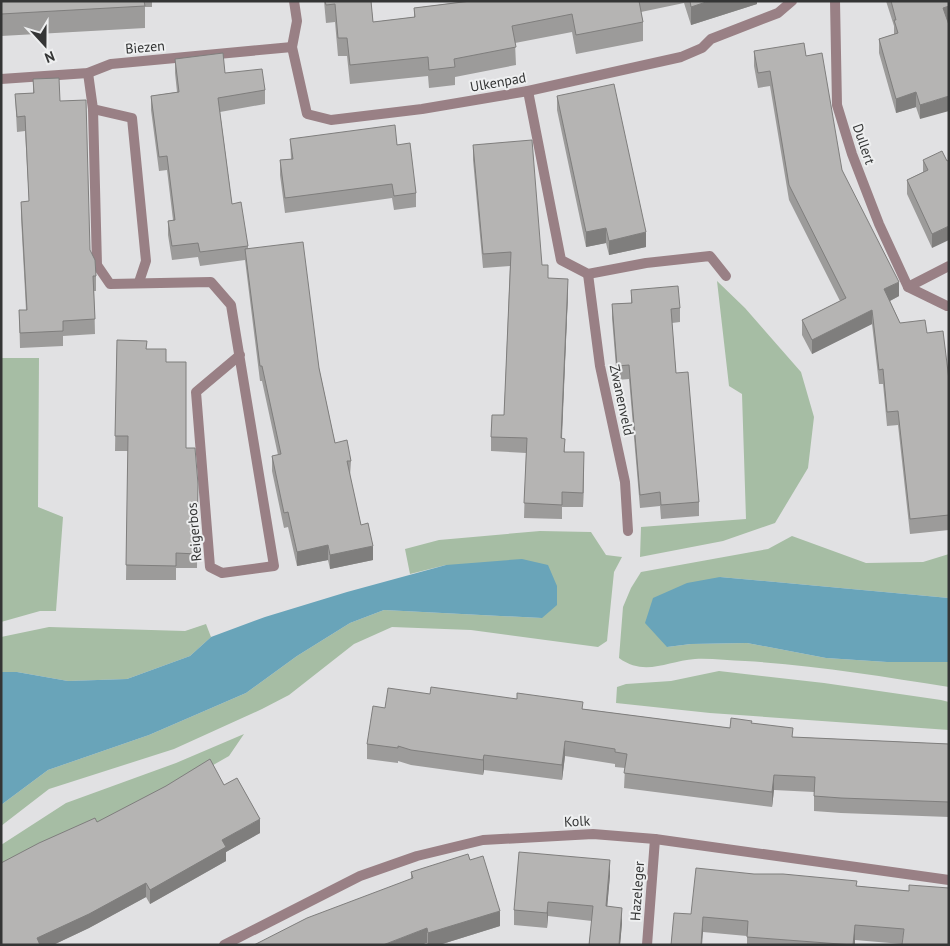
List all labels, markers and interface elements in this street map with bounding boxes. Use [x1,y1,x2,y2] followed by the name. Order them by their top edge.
[20,20,70,70] north arrow
[124,36,166,58] street label: Biezen
[42,47,57,67] text: N
[469,68,527,96] street label: Ulkenpad
[849,121,879,167] street label: Dullert
[606,363,638,437] street label: Zwanenveld
[182,502,206,562] street label: Reigerbos
[563,811,591,831] street label: Kolk
[626,860,648,922] street label: Hazeleger

